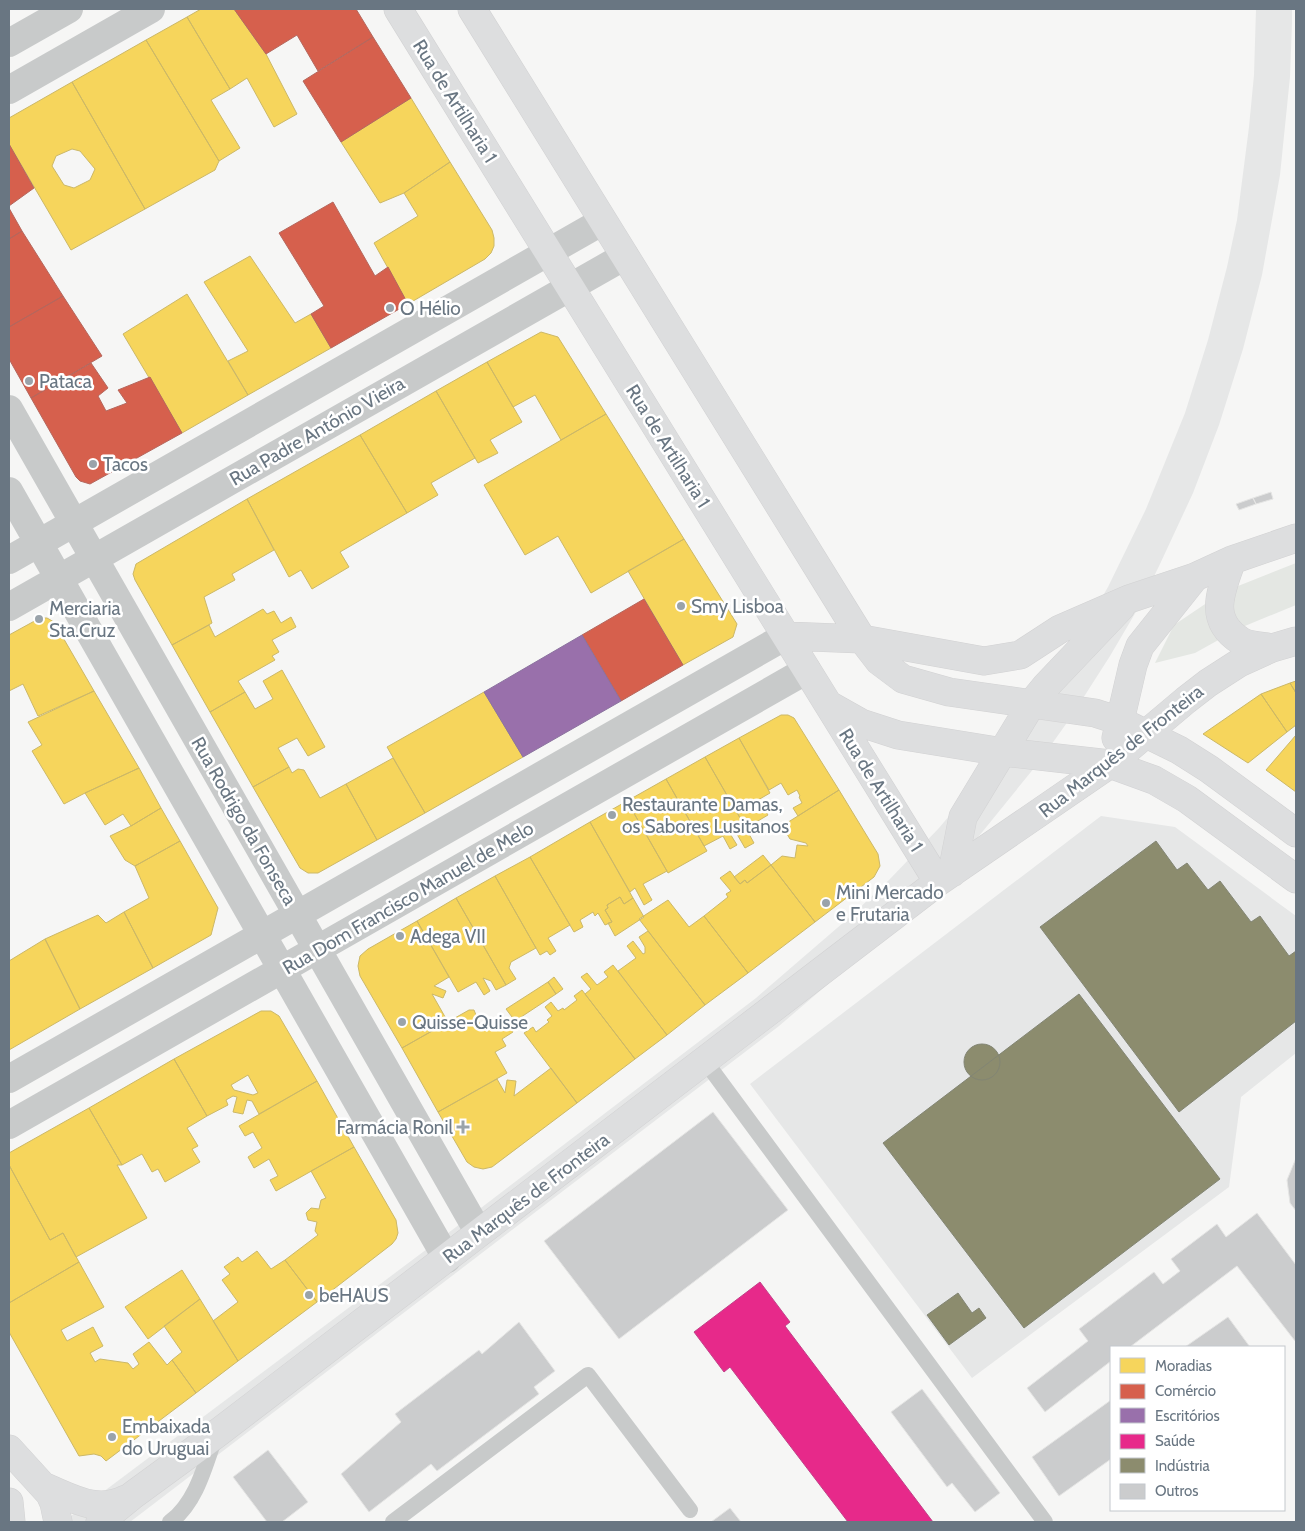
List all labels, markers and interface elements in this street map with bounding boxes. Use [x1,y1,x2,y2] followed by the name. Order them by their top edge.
[408,35,502,167] street label: Rua de Artilharia 1
[400,297,461,320] place label: O Hélio
[384,302,396,314] marker: O Hélio
[39,370,92,393] place label: Pataca
[225,372,409,490] street label: Rua Padre António Vieira
[23,375,35,387] marker: Pataca
[621,380,715,512] street label: Rua de Artilharia 1
[103,453,148,476] place label: Tacos
[87,458,99,470] marker: Tacos
[691,595,784,618] place label: Smy Lisboa
[49,597,121,642] place label: Merciaria Sta.Cruz
[675,600,687,612] marker: Smy Lisboa
[33,613,45,625] marker: Merciaria Sta.Cruz
[1034,680,1208,822] street label: Rua Marquês de Fronteira
[834,724,928,856] street label: Rua de Artilharia 1
[186,733,302,909] street label: Rua Rodrigo da Fonseca
[622,793,789,838] place label: Restaurante Damas, os Sabores Lusitanos
[606,809,618,821] marker: Restaurante Damas, os Sabores Lusitanos
[278,817,538,979] street label: Rua Dom Francisco Manuel de Melo
[836,881,944,926] place label: Mini Mercado e Frutaria
[820,897,832,909] marker: Mini Mercado e Frutaria
[410,925,486,948] place label: Adega VII
[394,930,406,942] marker: Adega VII
[412,1011,528,1034] place label: Quisse-Quisse
[396,1016,408,1028] marker: Quisse-Quisse
[337,1116,454,1139] place label: Farmácia Ronil
[457,1121,469,1133] marker: Farmácia Ronil
[438,1128,614,1268] street label: Rua Marquês de Fronteira
[319,1284,389,1307] place label: beHAUS
[303,1289,315,1301] marker: beHAUS
[1110,1346,1285,1511] legend
[1155,1357,1212,1375] text: Moradias
[1155,1382,1216,1400] text: Comércio
[1155,1407,1220,1425] text: Escritórios
[122,1415,210,1460] place label: Embaixada do Uruguai
[106,1431,118,1443] marker: Embaixada do Uruguai
[1155,1432,1195,1450] text: Saúde
[1155,1457,1210,1475] text: Indústria
[1155,1482,1198,1500] text: Outros

